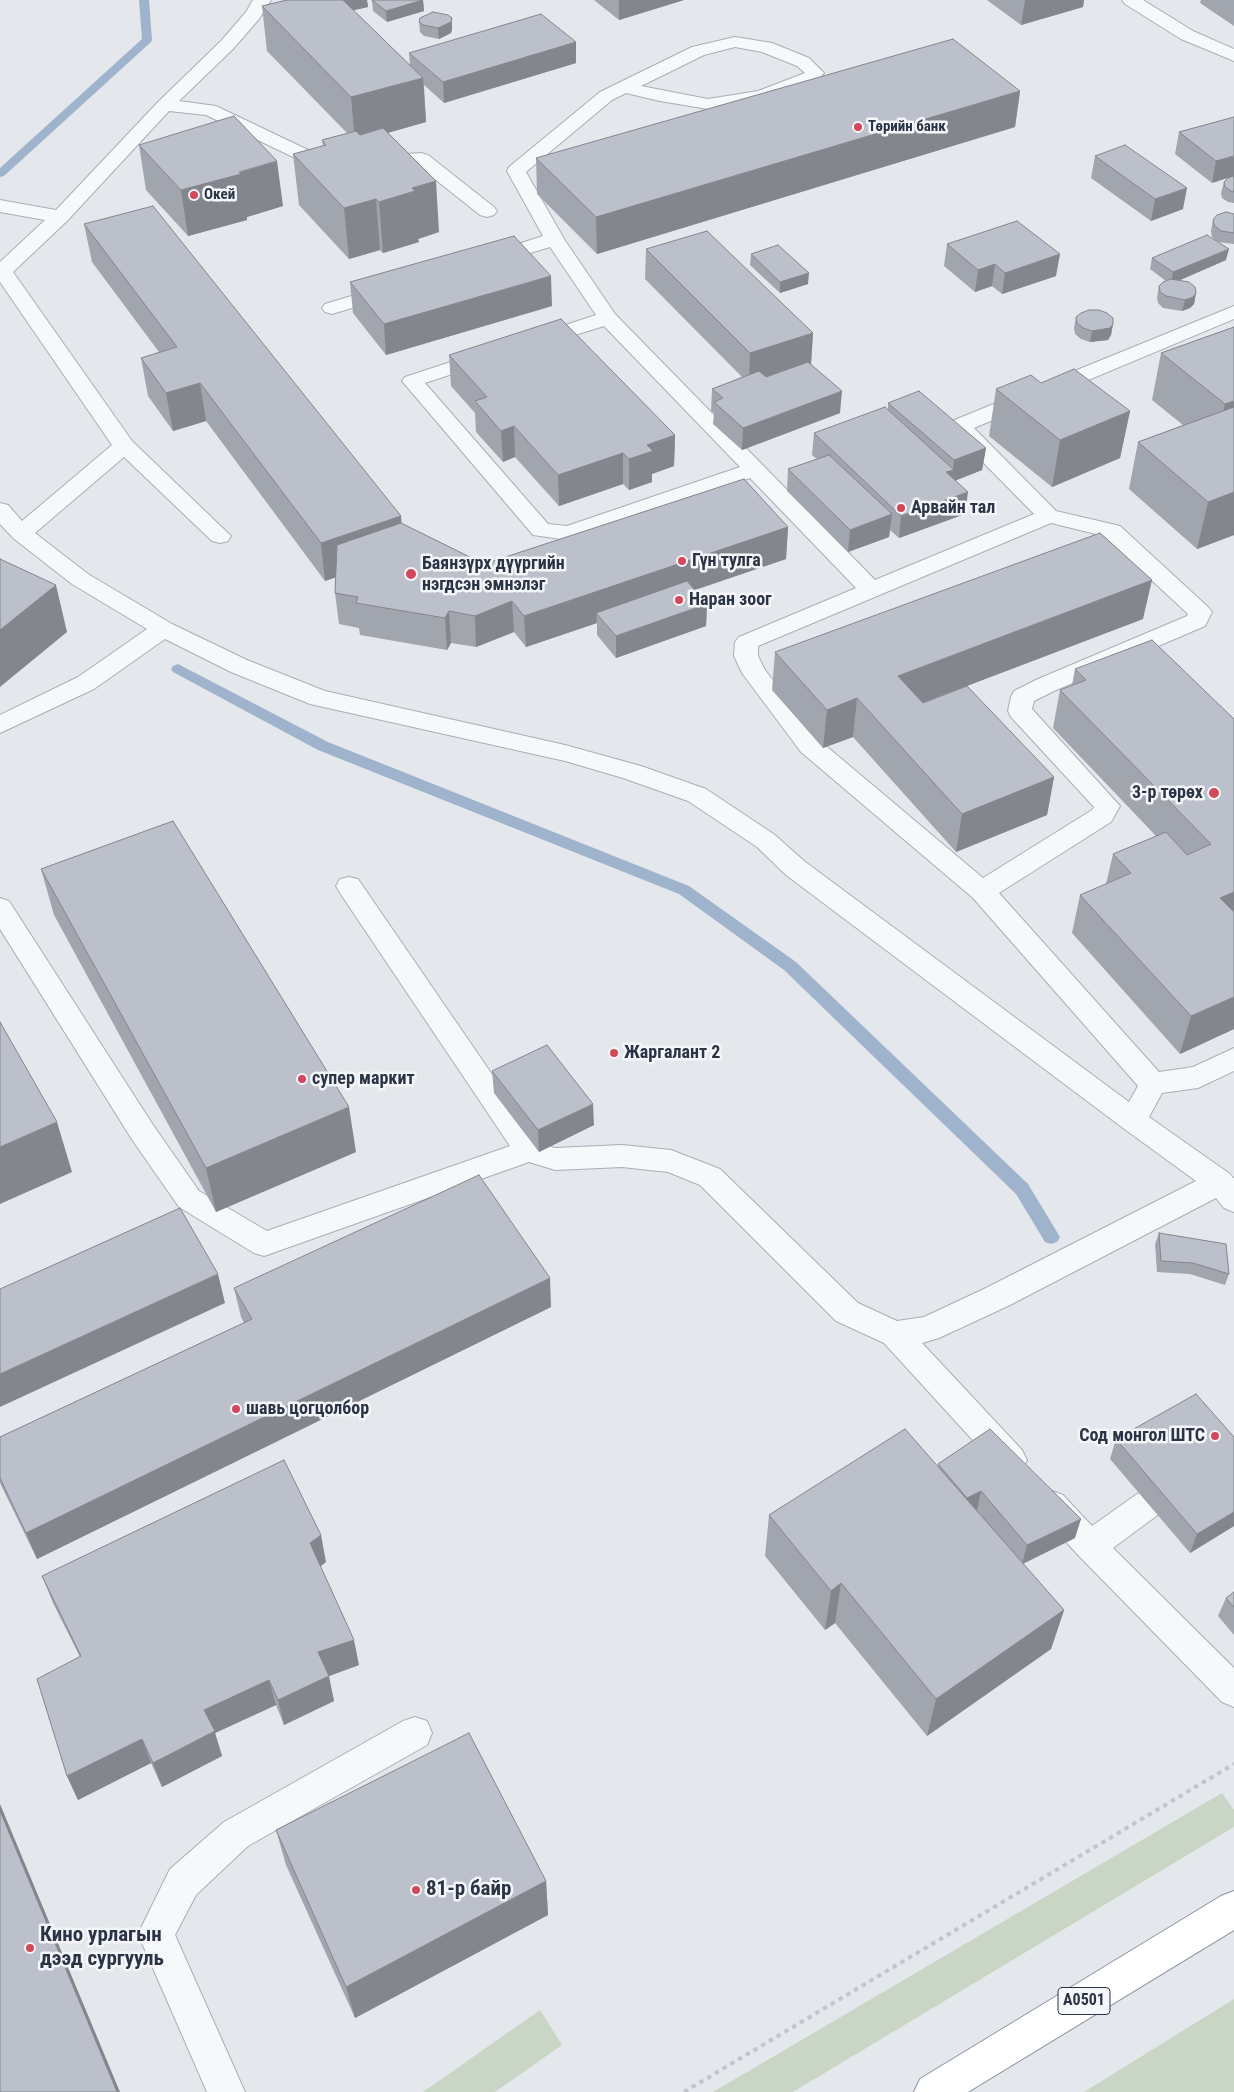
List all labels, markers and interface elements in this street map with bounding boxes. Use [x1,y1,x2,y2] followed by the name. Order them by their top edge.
[868,118,946,136] place label: Төрийн банк
[852,121,864,133] marker: Төрийн банк
[204,186,235,204] place label: Окей
[188,189,200,201] marker: Окей
[911,497,995,519] place label: Арвайн тал
[895,502,907,514] marker: Арвайн тал
[692,550,761,572] place label: Гүн тулга
[422,553,565,596] place label: Баянзүрх дүүргийн нэгдсэн эмнэлэг
[676,555,688,567] marker: Гүн тулга
[404,567,418,581] marker: Баянзүрх дүүргийн нэгдсэн эмнэлэг
[689,589,772,611] place label: Наран зоог
[673,594,685,606] marker: Наран зоог
[1132,782,1203,804] place label: 3-р төрөх
[1207,786,1221,800] marker: 3-р төрөх
[624,1042,720,1064] place label: Жаргалант 2
[608,1047,620,1059] marker: Жаргалант 2
[312,1068,415,1090] place label: супер маркит
[296,1073,308,1085] marker: супер маркит
[246,1398,369,1420] place label: шавь цогцолбор
[230,1403,242,1415] marker: шавь цогцолбор
[1079,1425,1205,1447] place label: Сод монгол ШТС
[1209,1430,1221,1442] marker: Сод монгол ШТС
[426,1877,511,1903] place label: 81-р байр
[410,1884,422,1896] marker: 81-р байр
[40,1923,164,1973] place label: Кино урлагын дээд сургууль
[24,1942,36,1954] marker: Кино урлагын дээд сургууль
[1058,1988,1110,2014] road number: A0501

